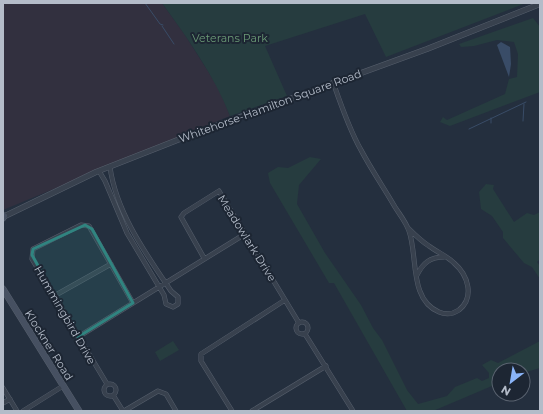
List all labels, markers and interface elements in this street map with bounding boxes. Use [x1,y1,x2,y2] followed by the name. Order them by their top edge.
[192,31,268,45] park label: Veterans Park
[177,66,363,146] street label: Whitehorse-Hamilton Square Road
[215,192,279,284] street label: Meadowlark Drive
[31,263,99,367] street label: Hummingbird Drive
[22,307,76,383] street label: Klockner Road
[491,362,531,402] north arrow
[498,382,513,399] text: N

